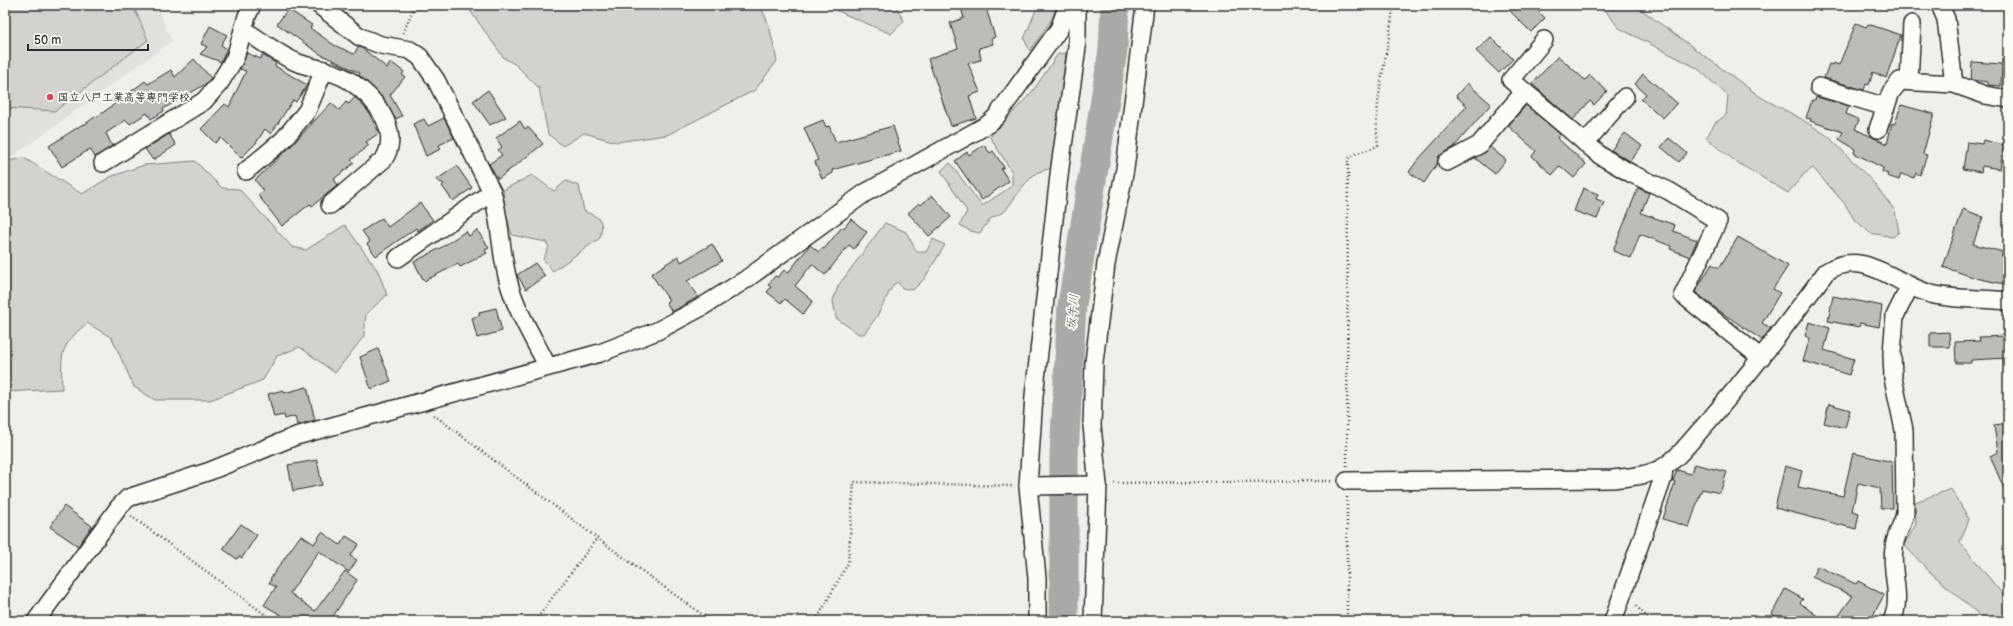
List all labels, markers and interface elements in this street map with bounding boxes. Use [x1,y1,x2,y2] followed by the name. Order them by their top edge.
[28,26,148,52] scale bar
[34,33,61,48] text: 50 m
[58,91,190,104] place label: 国立八戸工業高等専門学校
[45,92,55,102] marker: 国立八戸工業高等専門学校
[1064,293,1082,331] water label: 坂牛川

